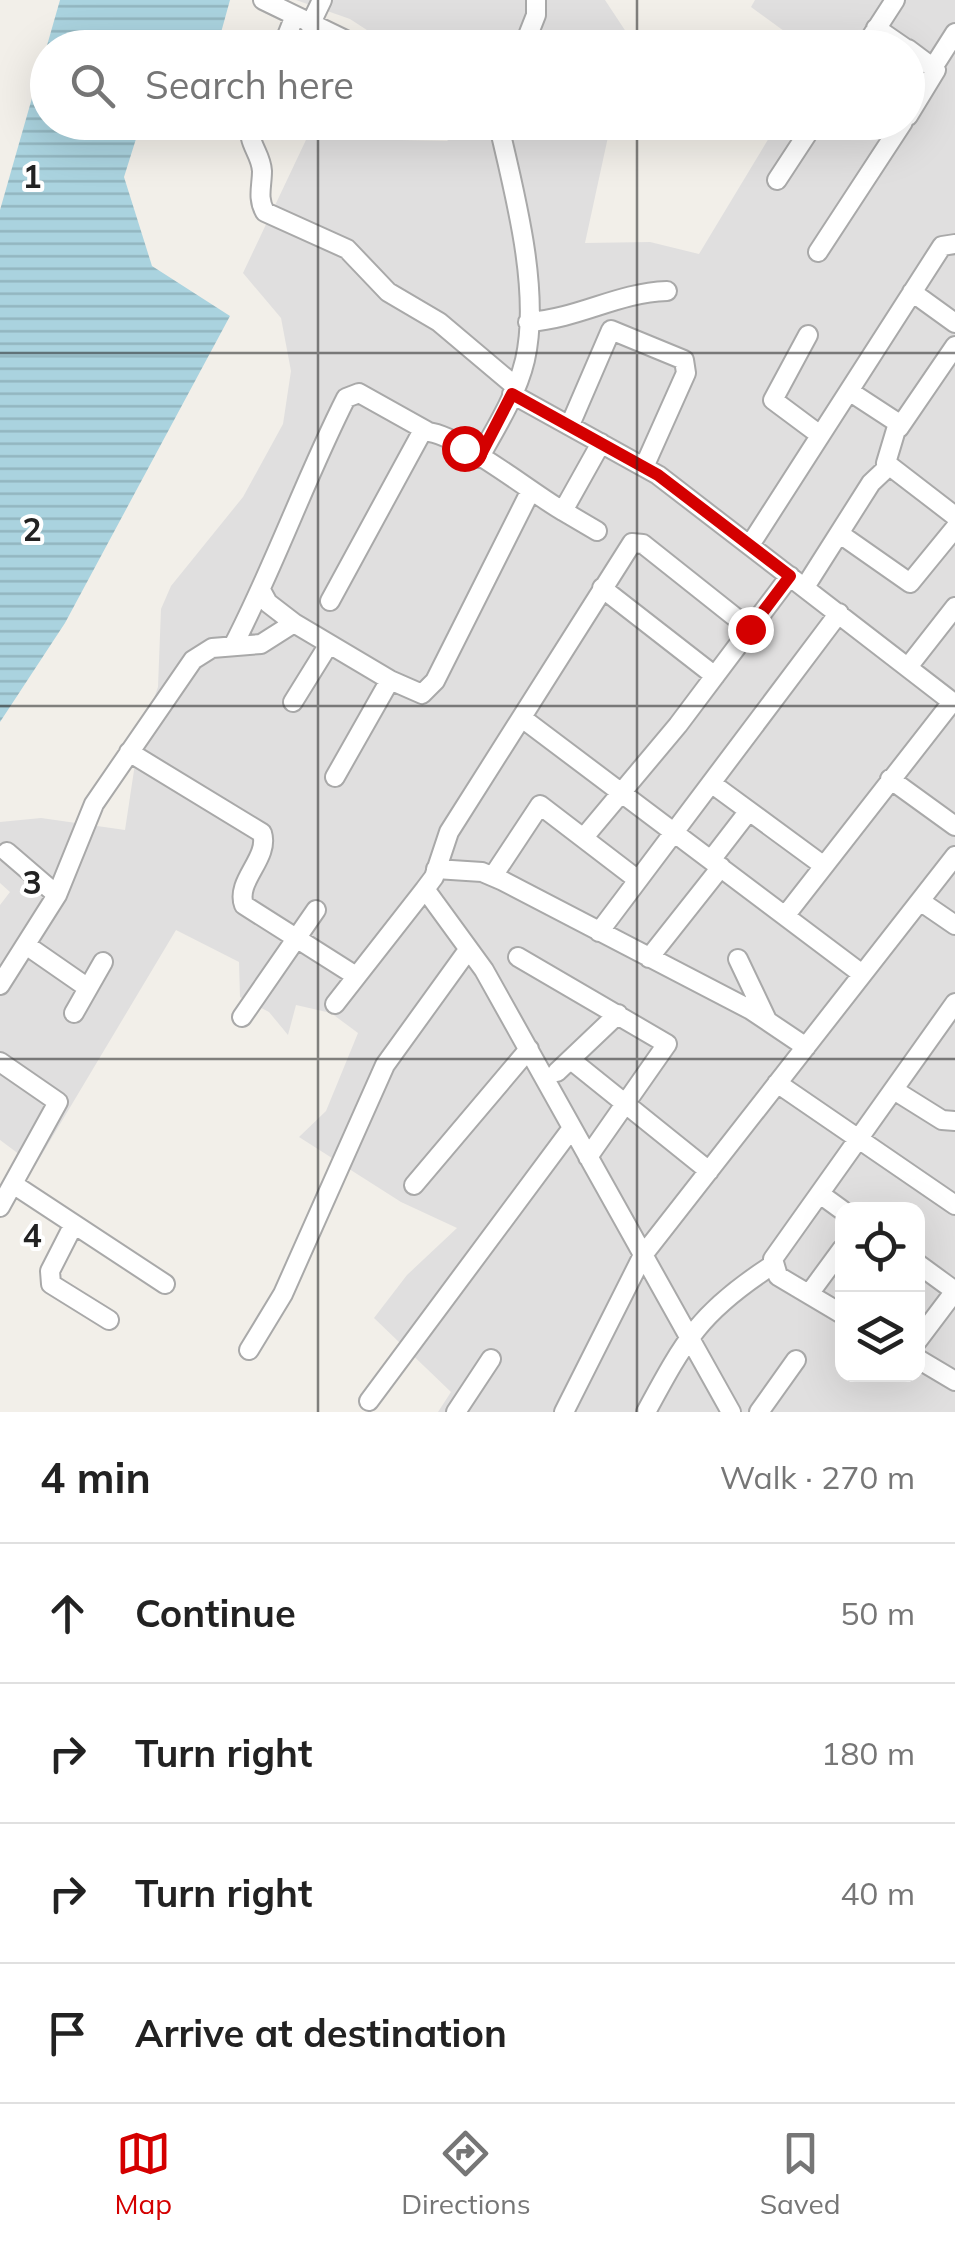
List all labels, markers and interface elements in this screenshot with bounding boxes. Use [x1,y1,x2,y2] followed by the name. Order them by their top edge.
[30,30,925,140] search box
[65,58,120,113] icon: search
[145,61,354,109] text: Search here
[22,156,42,196] text: 1
[442,426,488,472] route start
[22,509,42,549] text: 2
[728,607,774,653] route end
[22,862,42,902] text: 3
[835,1202,925,1382] map controls
[835,1202,925,1292] button: locate
[22,1215,42,1255] text: 4
[835,1292,925,1382] button: layers
[40,1451,151,1504] text: 4 min
[720,1457,915,1497] text: Walk · 270 m
[40,1586,95,1641] icon: ahead
[135,1589,296,1637] text: Continue
[840,1593,915,1633] text: 50 m
[40,1726,95,1781] icon: right
[135,1729,312,1777] text: Turn right
[821,1733,915,1773] text: 180 m
[40,1866,95,1921] icon: right
[135,1869,312,1917] text: Turn right
[840,1873,915,1913] text: 40 m
[40,2006,95,2061] icon: arrive
[135,2009,507,2057] text: Arrive at destination
[115,2126,172,2221] tab: Map
[401,2126,531,2221] tab: Directions
[760,2126,840,2221] tab: Saved

